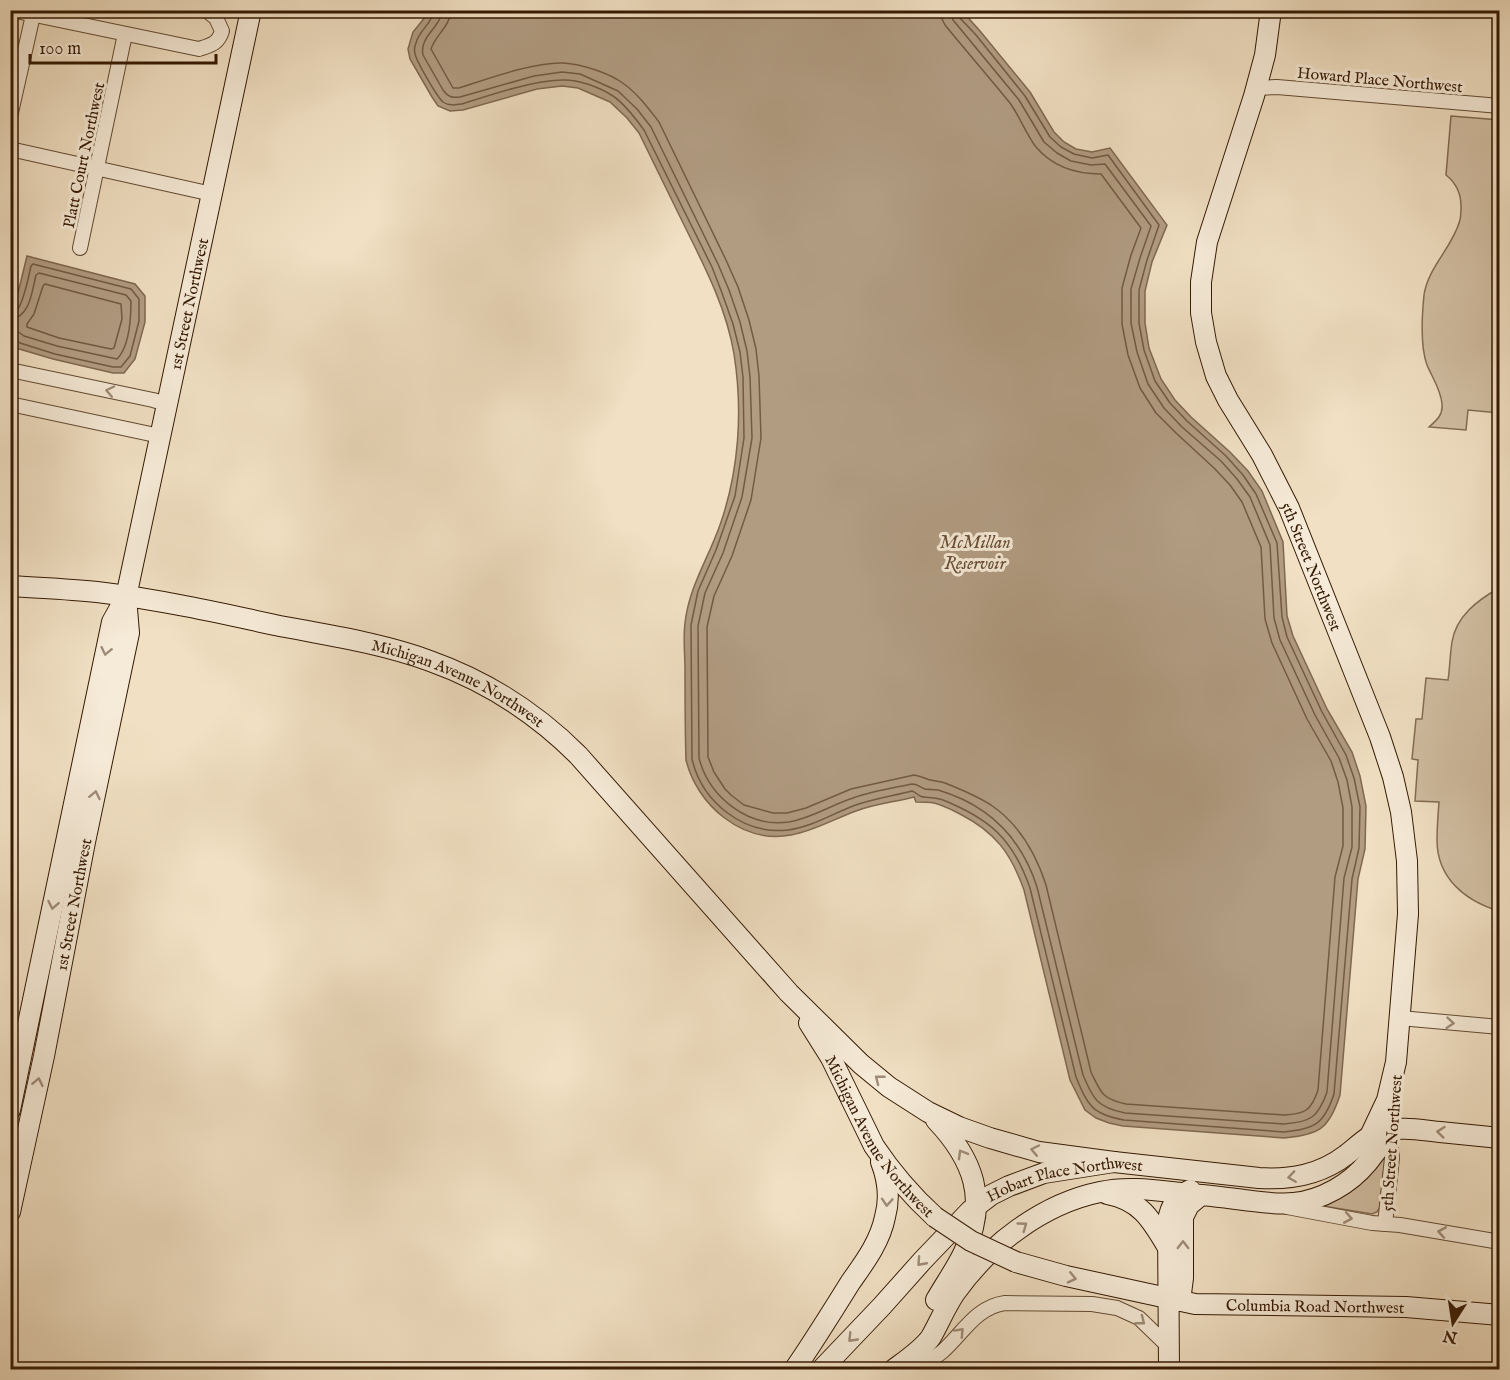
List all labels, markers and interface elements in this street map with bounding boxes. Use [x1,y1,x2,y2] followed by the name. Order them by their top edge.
[30,27,216,65] scale bar
[39,38,81,61] text: 100 m
[1296,64,1464,98] street label: Howard Place Northwest
[60,80,110,230] street label: Platt Court Northwest
[167,236,214,372] street label: 1st Street Northwest
[106,385,116,398] one-way arrow
[1276,499,1345,635] street label: 5th Street Northwest
[939,532,1011,576] water label: McMillan Reservoir
[369,636,548,733] street label: Michigan Avenue Northwest
[100,646,113,656] one-way arrow
[88,790,101,800] one-way arrow
[53,836,98,973] street label: 1st Street Northwest
[47,900,60,910] one-way arrow
[1445,1016,1454,1029] one-way arrow
[819,1053,938,1223] street label: Michigan Avenue Northwest
[1378,1074,1408,1212] street label: 5th Street Northwest
[875,1076,886,1087] one-way arrow
[31,1078,44,1088] one-way arrow
[1437,1126,1446,1139] one-way arrow
[1030,1145,1040,1158] one-way arrow
[958,1150,970,1160] one-way arrow
[984,1154,1144,1208] street label: Hobart Place Northwest
[1287,1171,1296,1183] one-way arrow
[881,1198,894,1207] one-way arrow
[1343,1212,1353,1224] one-way arrow
[1017,1222,1028,1233] one-way arrow
[1438,1226,1448,1239] one-way arrow
[1177,1240,1189,1249] one-way arrow
[917,1255,928,1266] one-way arrow
[1067,1271,1077,1284] one-way arrow
[1423,1293,1483,1353] north arrow
[1226,1296,1405,1319] street label: Columbia Road Northwest
[1134,1313,1145,1324] one-way arrow
[1441,1324,1460,1347] text: N
[953,1329,964,1339] one-way arrow
[848,1331,859,1341] one-way arrow

